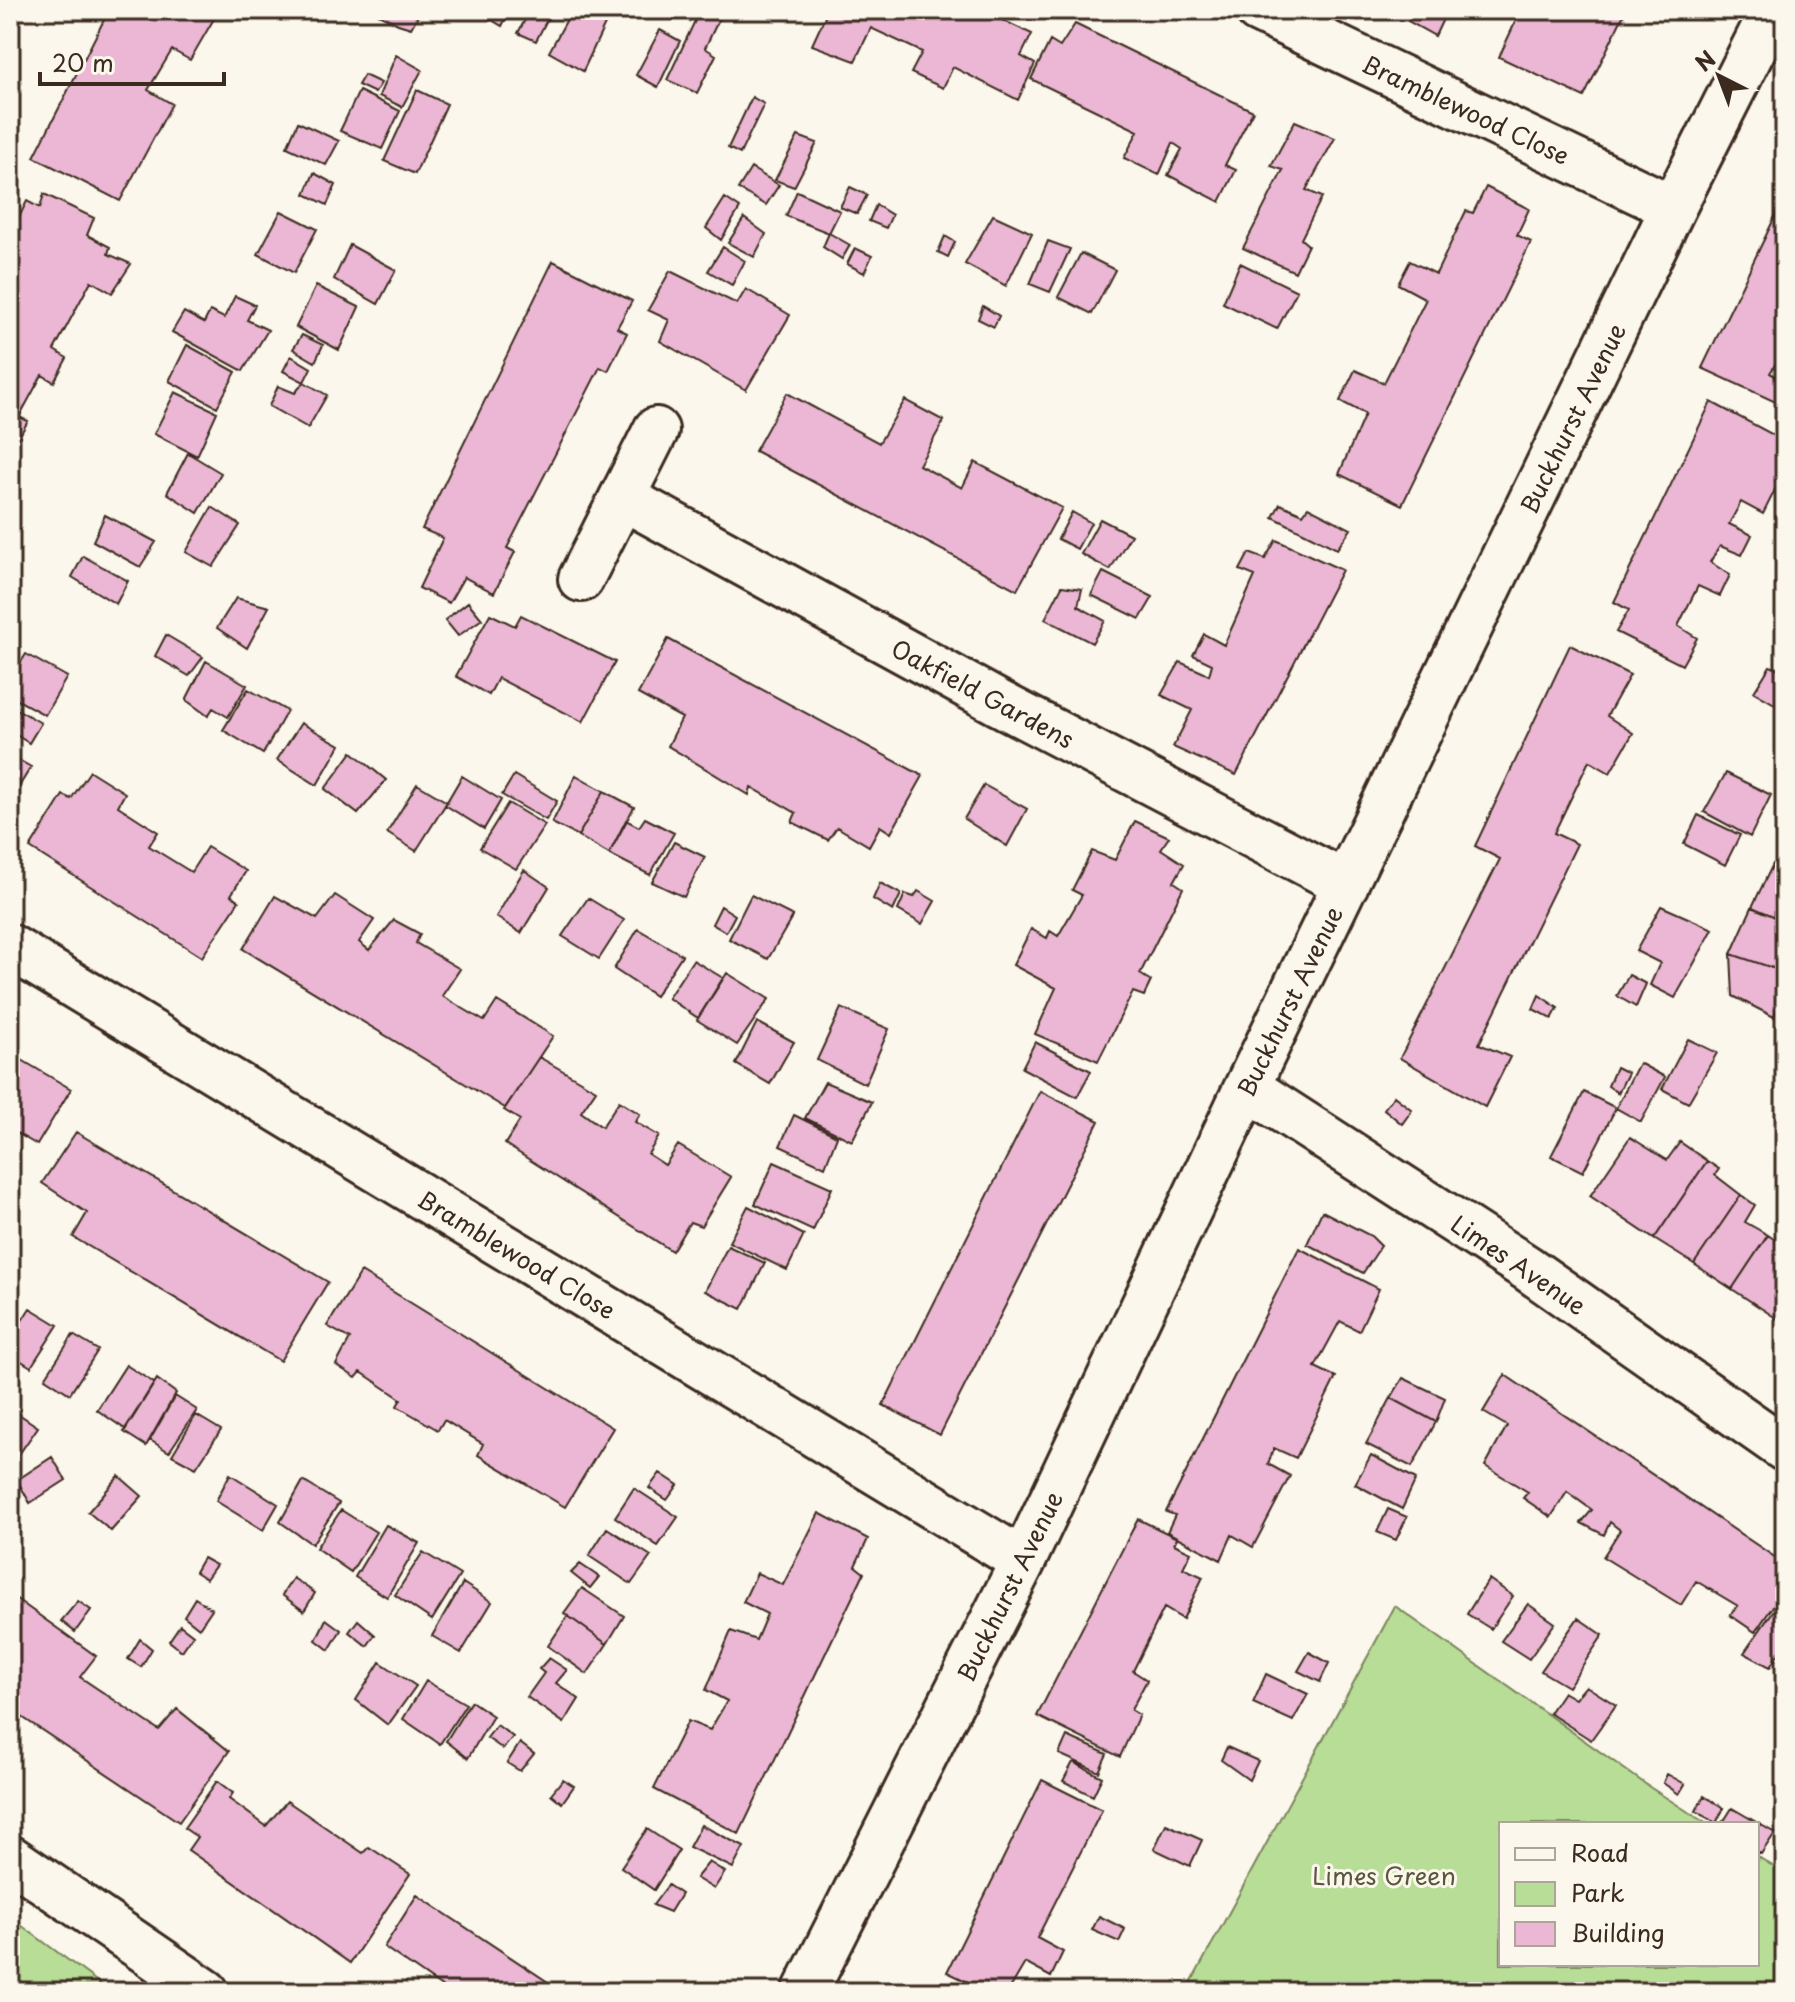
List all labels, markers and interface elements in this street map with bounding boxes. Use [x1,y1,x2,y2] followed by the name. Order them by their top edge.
[40,36,224,86] scale bar
[1679,36,1759,116] north arrow
[1687,42,1722,78] text: N
[52,44,114,80] text: 20 m
[1356,45,1576,173] street label: Bramblewood Close
[1510,317,1634,519] street label: Buckhurst Avenue
[885,630,1081,756] street label: Oakfield Gardens
[1227,900,1351,1102] street label: Buckhurst Avenue
[411,1181,623,1327] street label: Bramblewood Close
[1444,1205,1594,1323] street label: Limes Avenue
[947,1485,1071,1687] street label: Buckhurst Avenue
[1499,1822,1759,1966] legend
[1571,1834,1629,1870] text: Road
[1312,1857,1456,1893] park label: Limes Green
[1571,1874,1625,1910] text: Park
[1571,1914,1665,1950] text: Building

